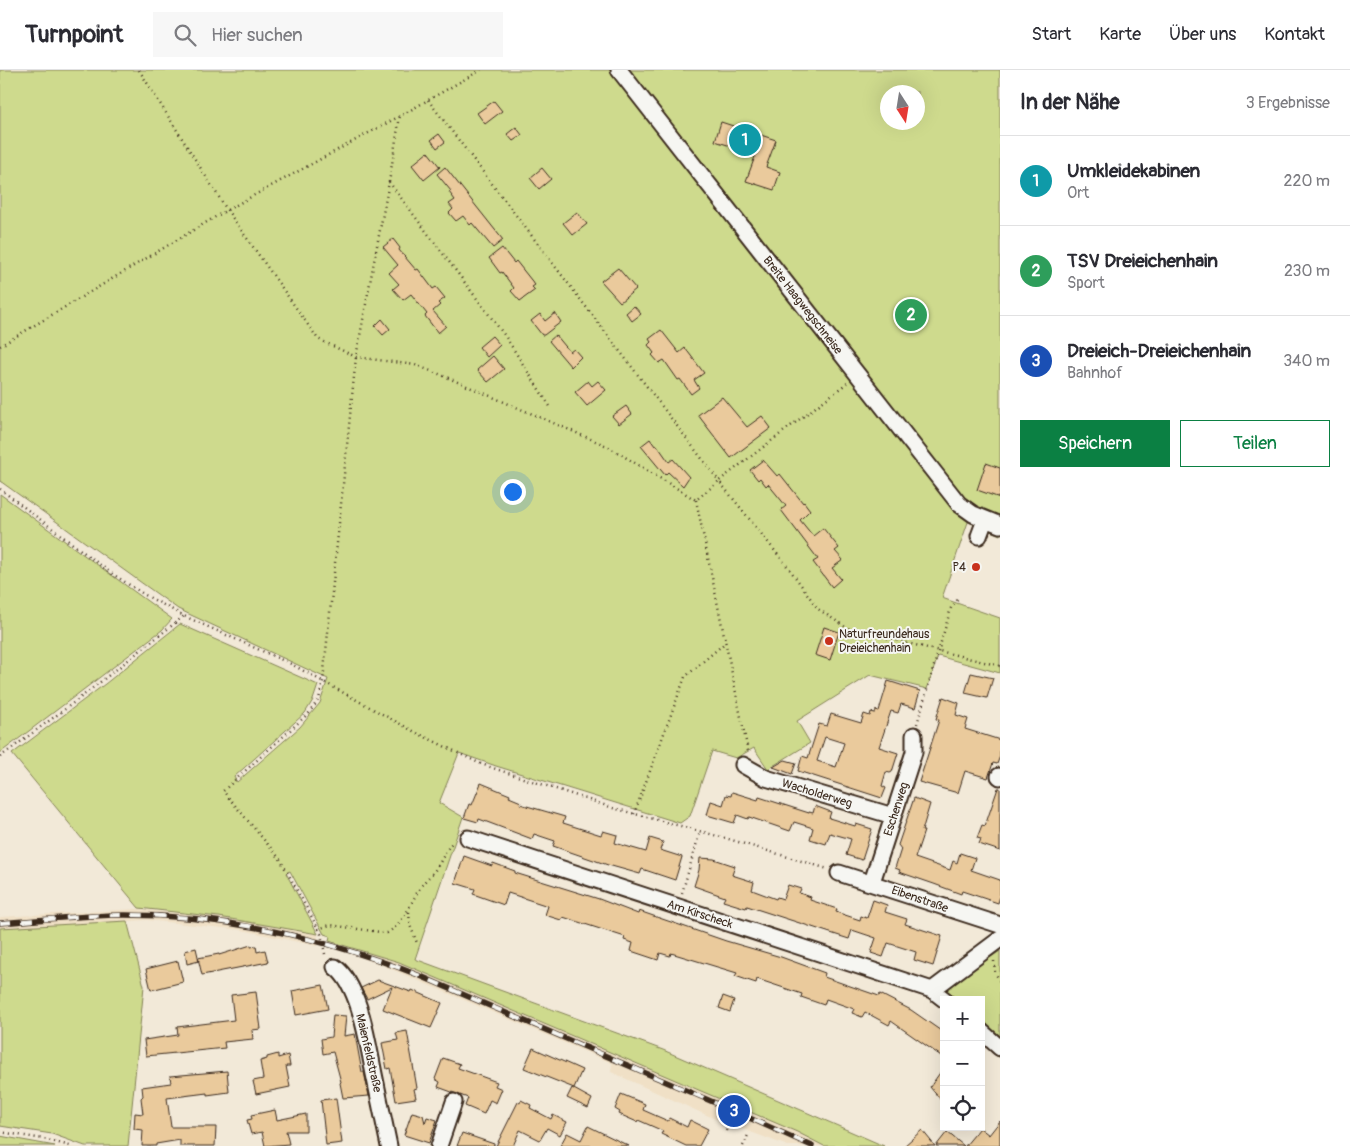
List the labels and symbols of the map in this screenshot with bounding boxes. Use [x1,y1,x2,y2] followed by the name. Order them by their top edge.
[880,85,925,130] north arrow
[729,121,761,159] pin: 1
[760,253,846,357] street label: Breite Haagwegschneise
[895,296,927,334] pin: 2
[500,479,526,505] your location
[952,560,966,575] place label: P4
[970,561,982,573] marker: P4
[839,627,930,656] place label: Naturfreundehaus Dreieichenhain
[823,635,835,647] marker: Naturfreundehaus Dreieichenhain
[780,776,854,811] street label: Wacholderweg
[881,780,912,838] street label: Eschenweg
[889,883,950,916] street label: Eibenstraße
[665,897,735,932] street label: Am Kirscheck
[352,1012,385,1094] street label: Maienfeldstraße
[718,1092,750,1130] pin: 3

